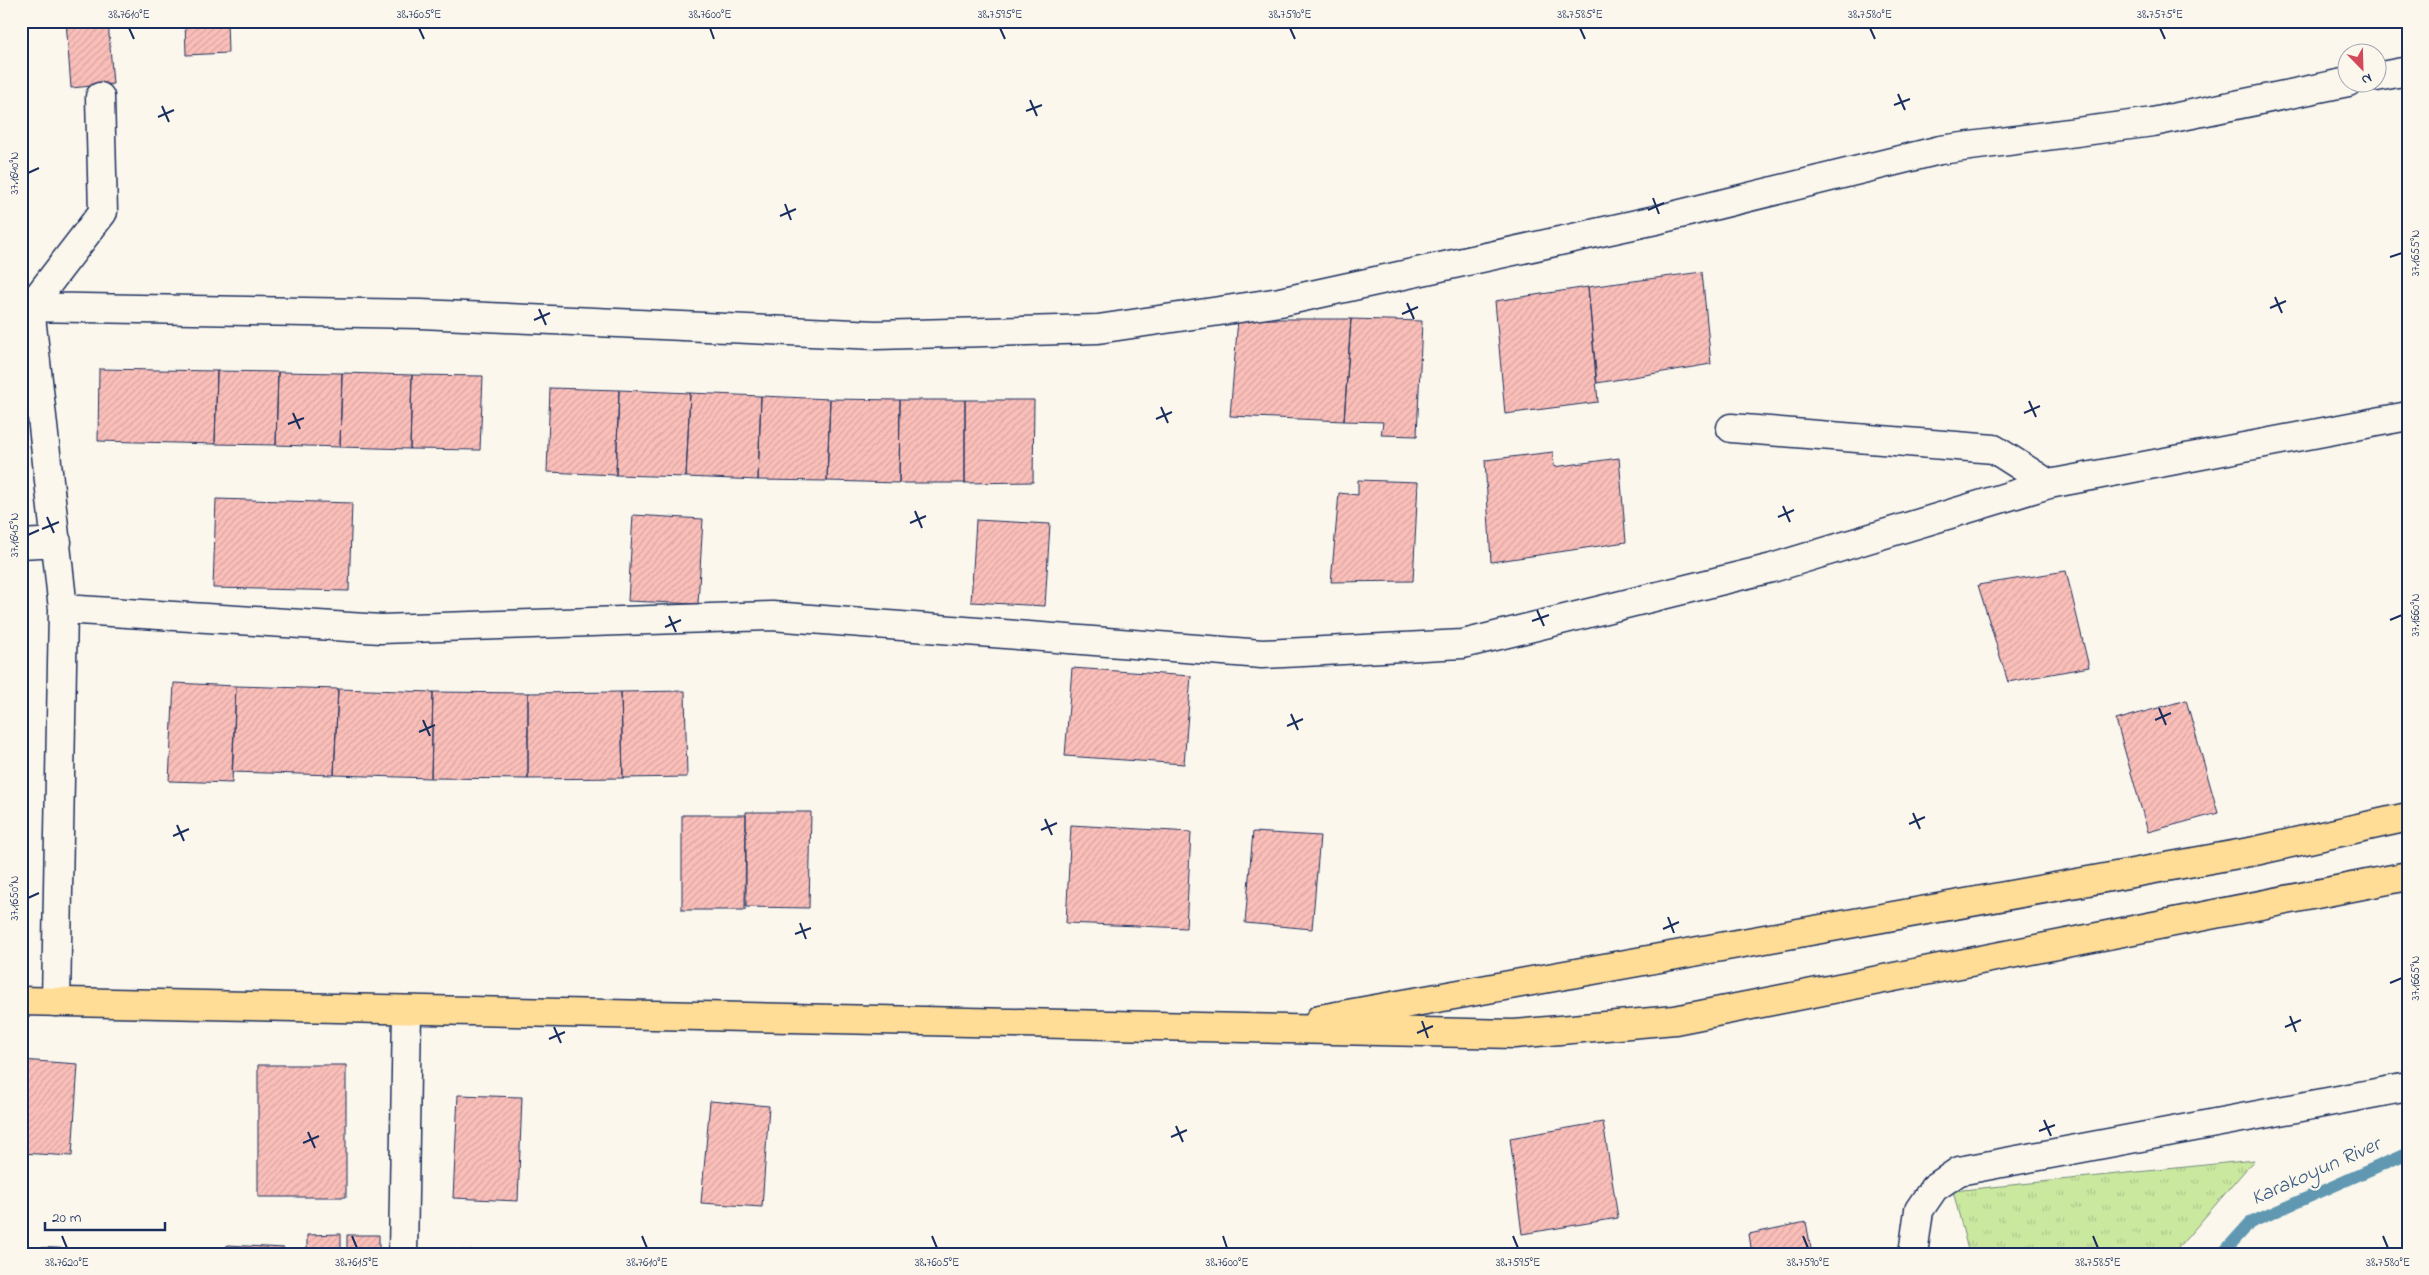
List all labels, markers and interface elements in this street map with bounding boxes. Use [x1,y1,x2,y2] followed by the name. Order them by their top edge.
[108,6,150,24] text: 38.7610°E
[397,6,441,24] text: 38.7605°E
[689,6,731,24] text: 38.7600°E
[978,6,1022,24] text: 38.7595°E
[1269,6,1312,24] text: 38.7590°E
[1557,6,1603,24] text: 38.7585°E
[1848,6,1892,24] text: 38.7580°E
[2137,6,2183,24] text: 38.7575°E
[2336,42,2386,92] north arrow
[2358,67,2375,90] text: N
[6,152,24,194] text: 37.1640°N
[2407,230,2425,276] text: 37.1655°N
[6,513,24,557] text: 37.1645°N
[2407,593,2425,637] text: 37.1660°N
[6,876,24,920] text: 37.1650°N
[2407,956,2425,1000] text: 37.1665°N
[2247,1129,2388,1214] water label: Karakoyun River
[45,1200,165,1232] scale bar
[52,1207,82,1229] text: 20 m
[45,1254,89,1272] text: 38.7620°E
[335,1254,379,1272] text: 38.7615°E
[626,1254,668,1272] text: 38.7610°E
[915,1254,959,1272] text: 38.7605°E
[1206,1254,1248,1272] text: 38.7600°E
[1496,1254,1540,1272] text: 38.7595°E
[1787,1254,1830,1272] text: 38.7590°E
[2075,1254,2121,1272] text: 38.7585°E
[2366,1254,2410,1272] text: 38.7580°E

